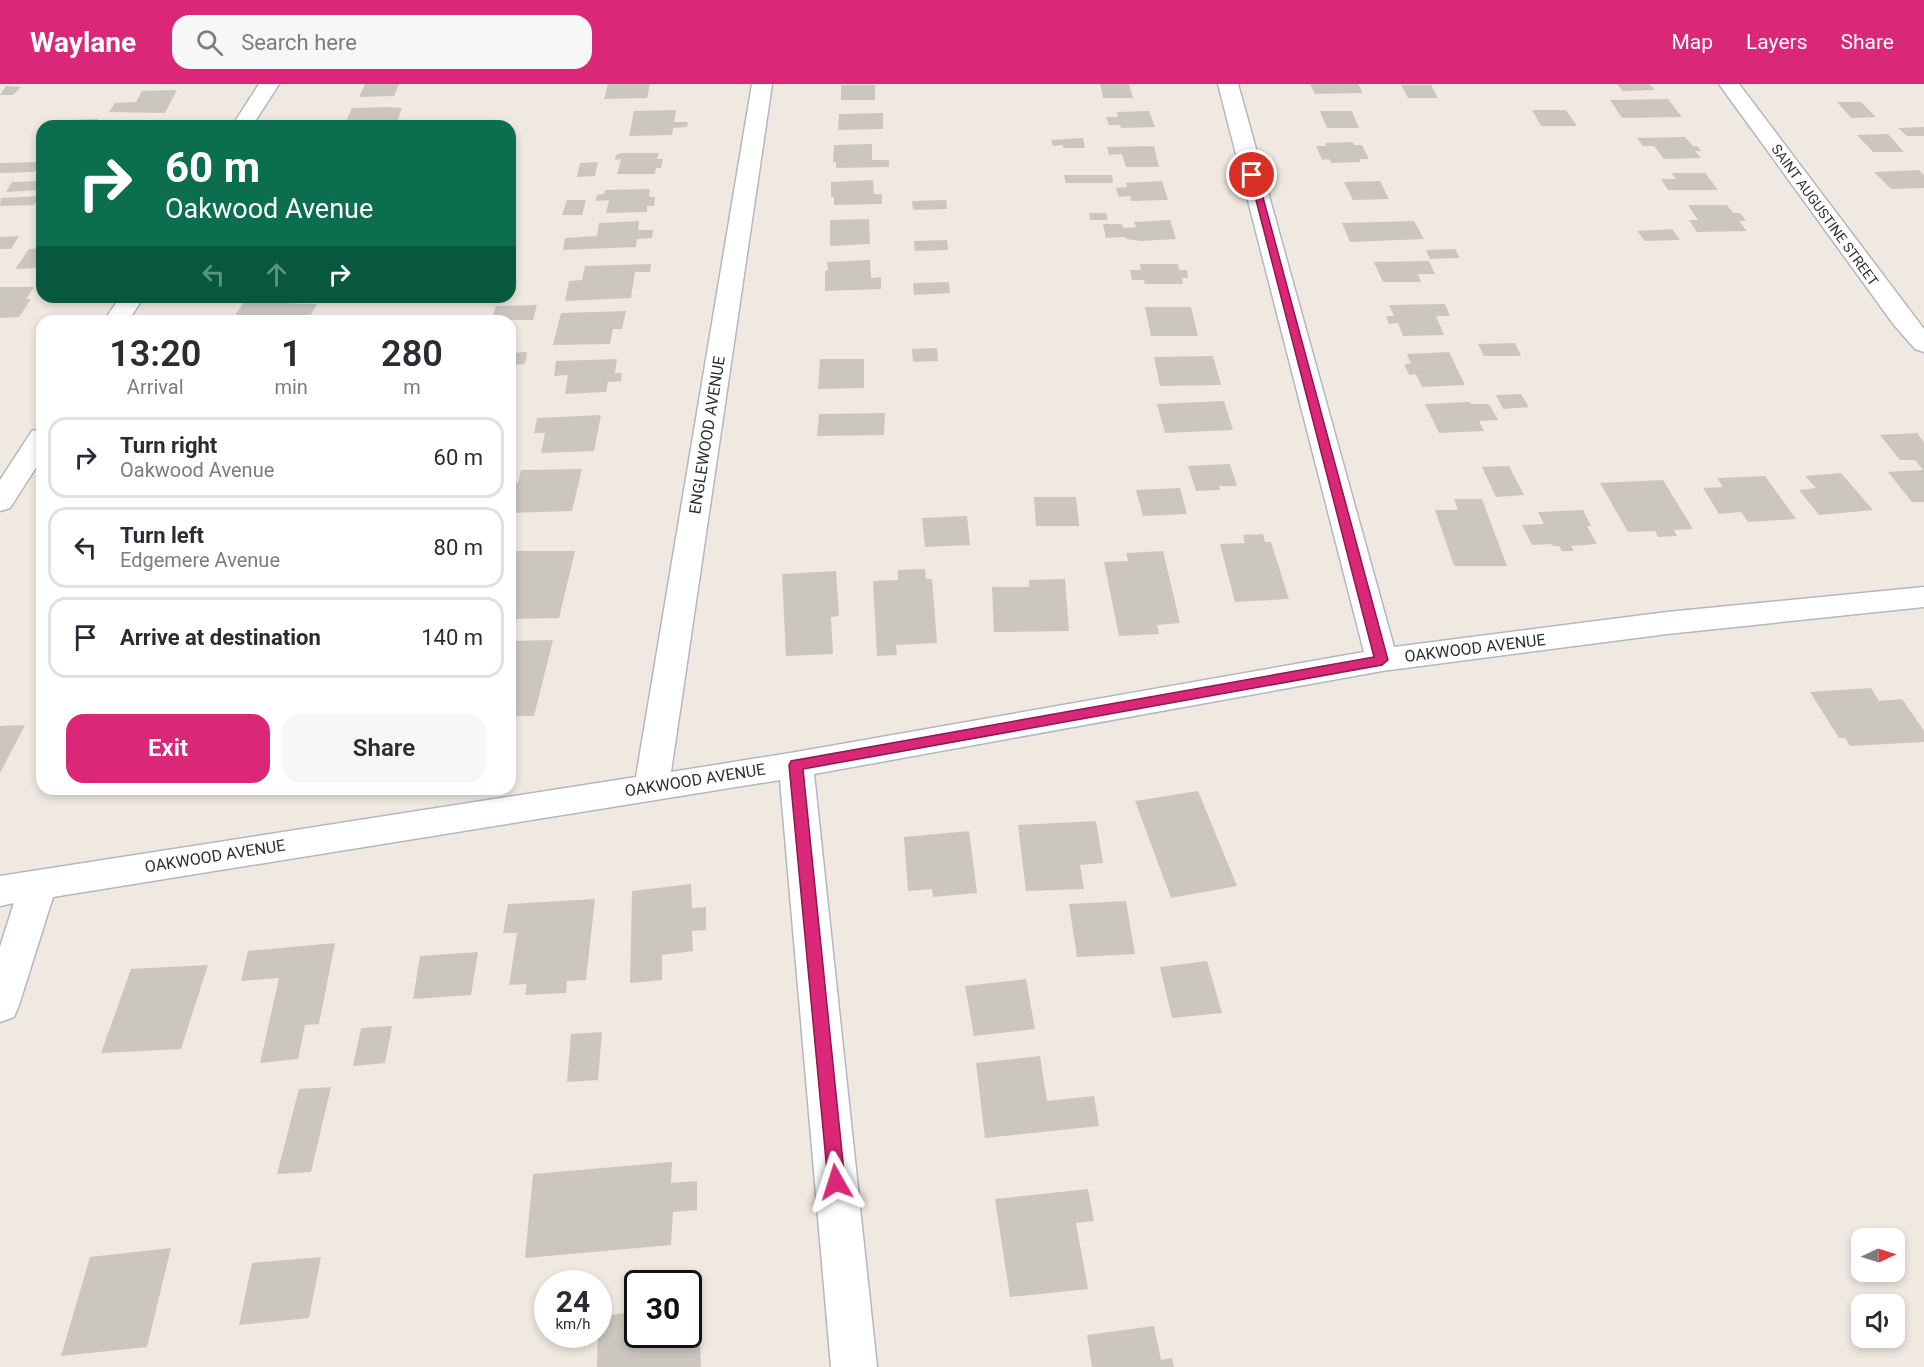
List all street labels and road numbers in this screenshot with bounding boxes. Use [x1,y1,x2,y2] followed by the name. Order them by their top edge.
[1768,141,1882,289] street label: SAINT AUGUSTINE STREET
[685,355,729,515] street label: ENGLEWOOD AVENUE
[1403,630,1547,666] street label: OAKWOOD AVENUE
[623,760,767,800] street label: OAKWOOD AVENUE
[143,836,287,876] street label: OAKWOOD AVENUE

